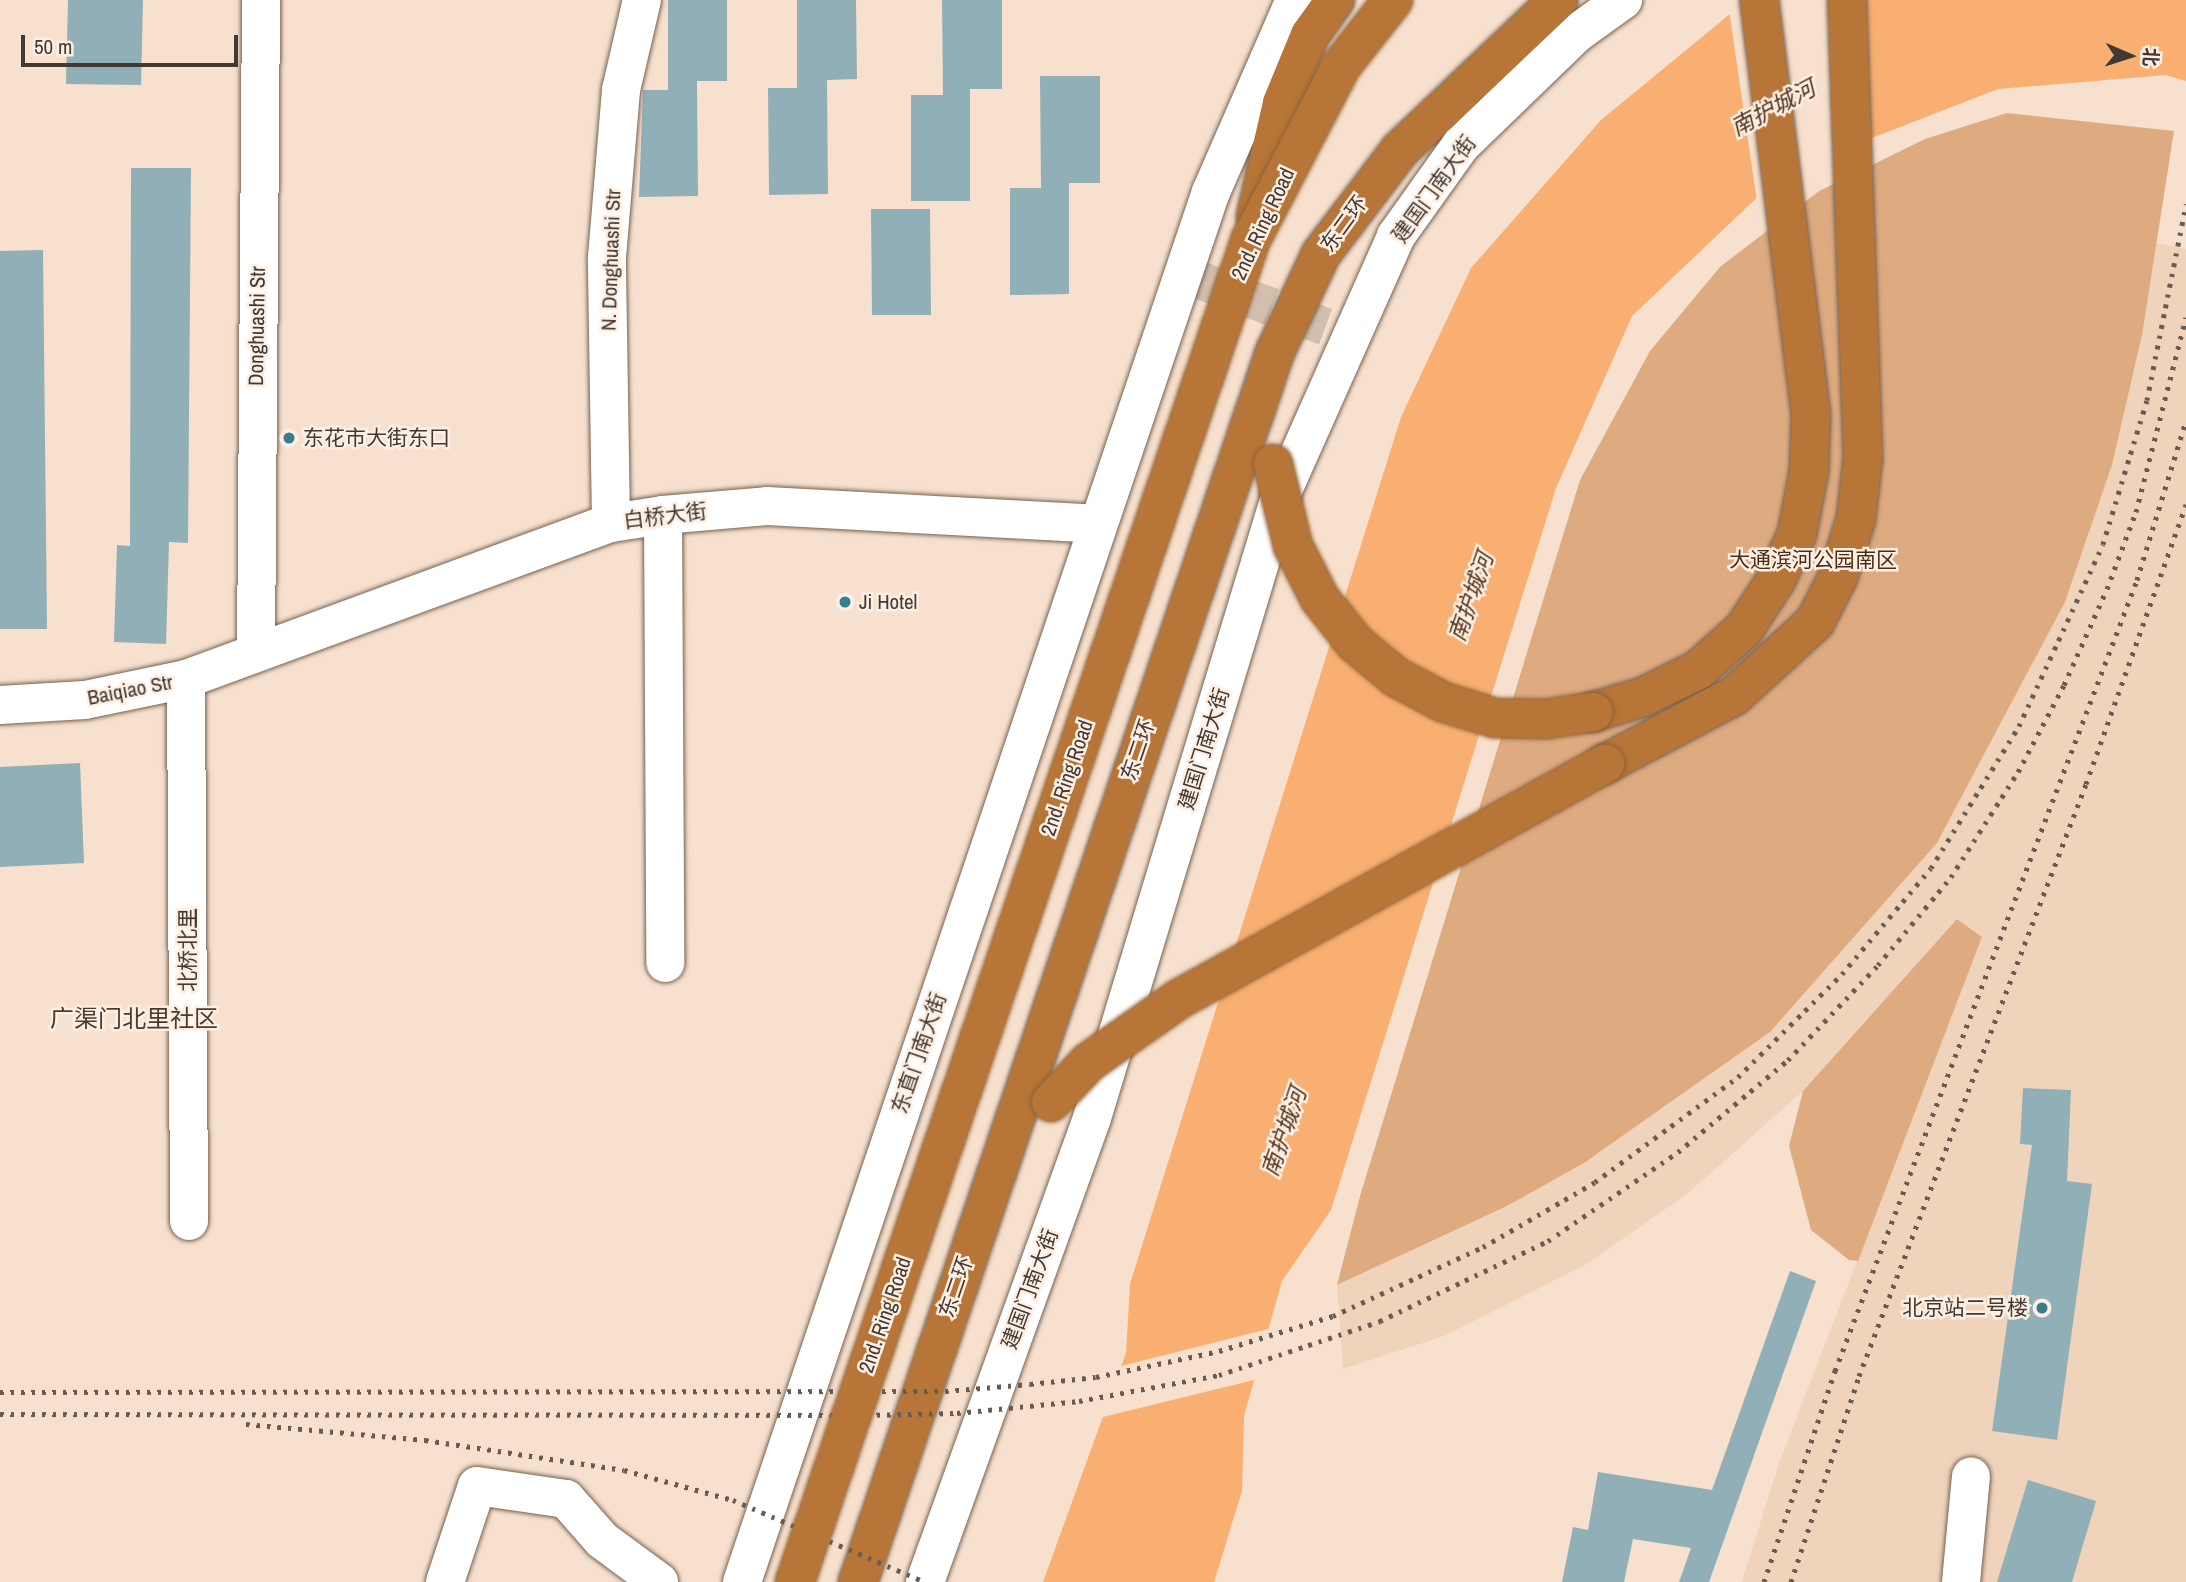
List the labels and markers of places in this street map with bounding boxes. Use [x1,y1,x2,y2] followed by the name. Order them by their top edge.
[303,425,450,451] place label: 东花市大街东口
[281,430,297,446] marker: 东花市大街东口
[859,589,917,615] place label: Ji Hotel
[837,594,853,610] marker: Ji Hotel
[1902,1295,2028,1321] place label: 北京站二号楼
[2034,1300,2050,1316] marker: 北京站二号楼

